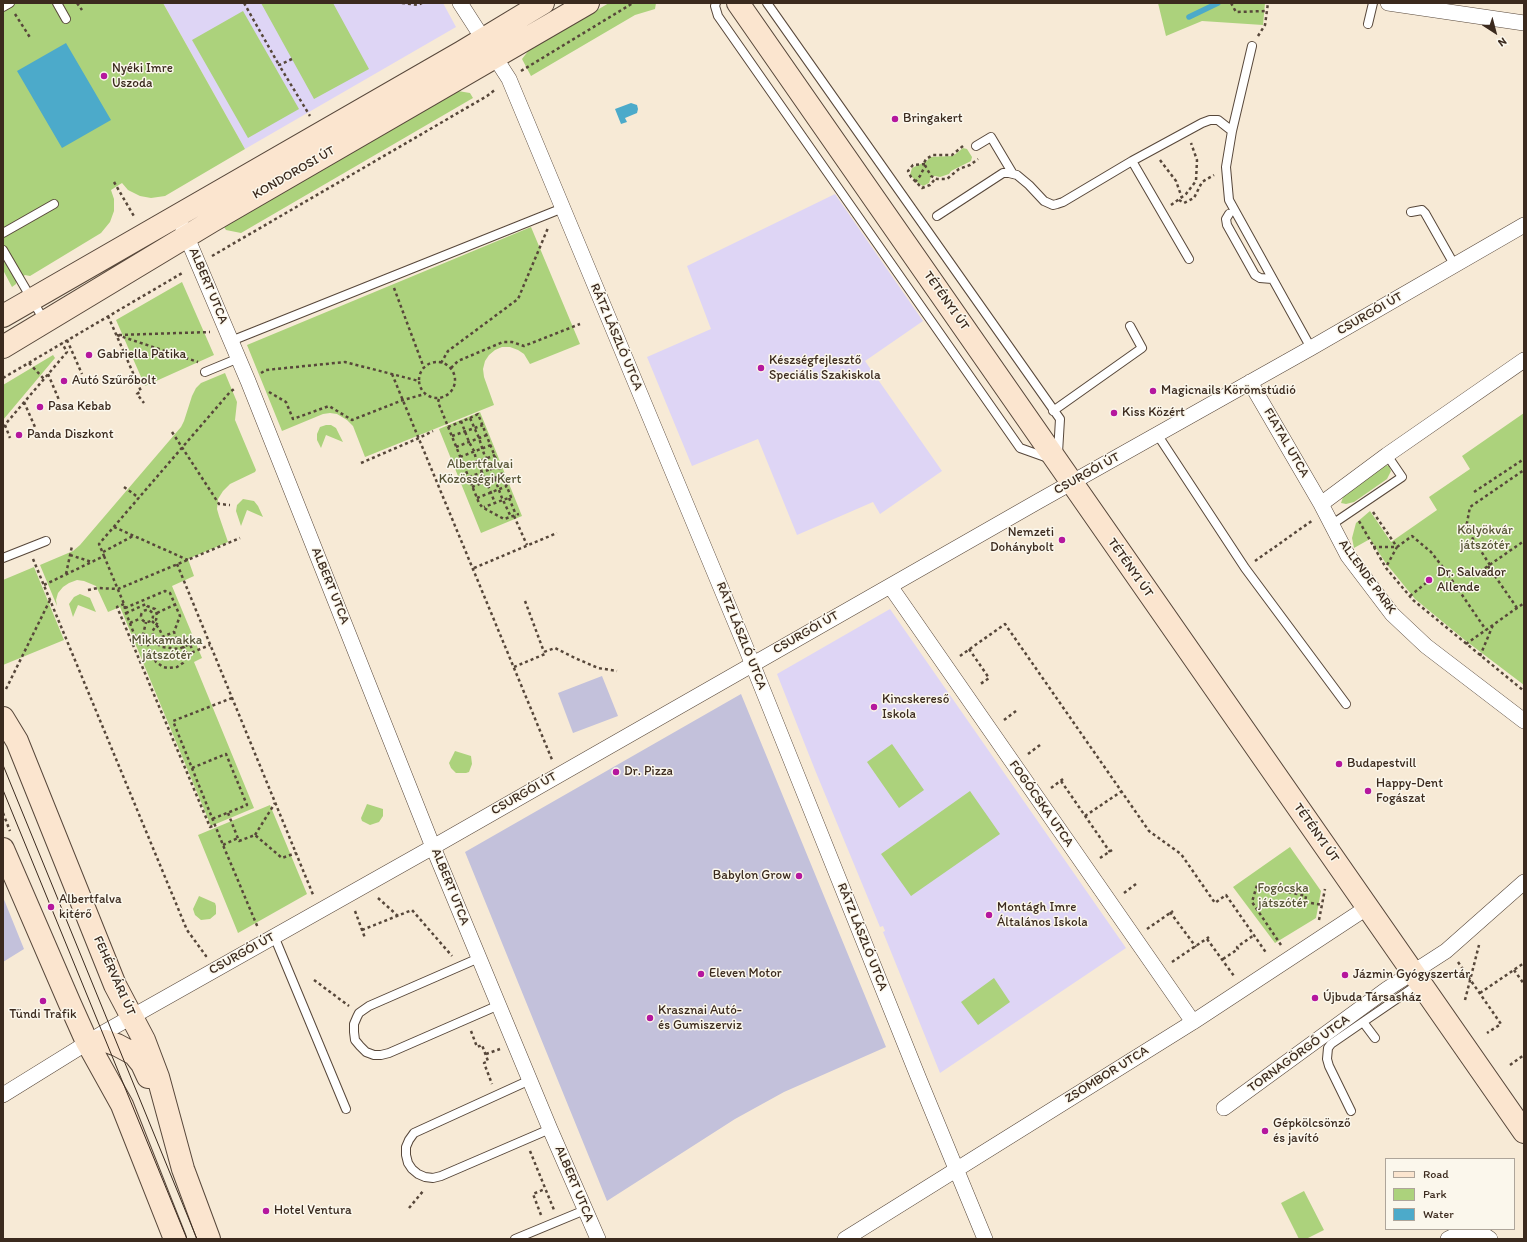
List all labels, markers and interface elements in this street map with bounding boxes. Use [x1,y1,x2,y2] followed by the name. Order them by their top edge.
[1475,12,1515,52] north arrow
[1496,35,1509,50] text: N
[112,61,173,92] place label: Nyéki Imre Uszoda
[99,71,109,81] marker: Nyéki Imre Uszoda
[903,111,963,127] place label: Bringakert
[890,114,900,124] marker: Bringakert
[250,143,338,203] street label: KONDOROSI ÚT
[185,246,231,326] street label: ALBERT UTCA
[920,268,972,334] street label: TÉTÉNYI ÚT
[586,281,646,393] street label: RÁTZ LÁSZLÓ UTCA
[1335,289,1405,339] street label: CSURGÓI ÚT
[97,347,186,363] place label: Gabriella Patika
[84,350,94,360] marker: Gabriella Patika
[769,353,881,384] place label: Készségfejlesztő Speciális Szakiskola
[756,363,766,373] marker: Készségfejlesztő Speciális Szakiskola
[72,373,156,389] place label: Autó Szűrőbolt
[59,376,69,386] marker: Autó Szűrőbolt
[1161,383,1296,399] place label: Magicnails Körömstúdió
[1148,386,1158,396] marker: Magicnails Körömstúdió
[48,399,111,415] place label: Pasa Kebab
[35,402,45,412] marker: Pasa Kebab
[1122,405,1185,421] place label: Kiss Közért
[1260,406,1312,480] street label: FIATAL UTCA
[1109,408,1119,418] marker: Kiss Közért
[27,427,114,443] place label: Panda Diszkont
[14,430,24,440] marker: Panda Diszkont
[1051,450,1123,498] street label: CSURGÓI ÚT
[439,457,521,488] park label: Albertfalvai Közösségi Kert
[1457,523,1513,554] park label: Kölyökvár játszótér
[990,525,1054,556] place label: Nemzeti Dohánybolt
[1057,535,1067,545] marker: Nemzeti Dohánybolt
[1104,535,1156,601] street label: TÉTÉNYI ÚT
[1335,537,1399,617] street label: ALLENDE PARK
[308,545,352,627] street label: ALBERT UTCA
[1437,565,1506,596] place label: Dr. Salvador Allende
[1424,575,1434,585] marker: Dr. Salvador Allende
[712,580,770,692] street label: RÁTZ LÁSZLÓ UTCA
[771,608,841,658] street label: CSURGÓI ÚT
[131,633,203,664] park label: Mikkamakka játszótér
[882,692,949,723] place label: Kincskereső Iskola
[869,702,879,712] marker: Kincskereső Iskola
[1347,756,1416,772] place label: Budapestvill
[1005,758,1077,850] street label: FOGÓCSKA UTCA
[1334,759,1344,769] marker: Budapestvill
[624,764,673,780] place label: Dr. Pizza
[611,767,621,777] marker: Dr. Pizza
[489,769,559,819] street label: CSURGÓI ÚT
[1376,776,1443,807] place label: Happy-Dent Fogászat
[1363,786,1373,796] marker: Happy-Dent Fogászat
[1290,800,1342,866] street label: TÉTÉNYI ÚT
[428,846,472,928] street label: ALBERT UTCA
[713,868,791,884] place label: Babylon Grow
[794,871,804,881] marker: Babylon Grow
[833,881,891,993] street label: RÁTZ LÁSZLÓ UTCA
[1257,881,1309,912] park label: Fogócska játszótér
[59,892,122,923] place label: Albertfalva kitérő
[997,900,1088,931] place label: Montágh Imre Általános Iskola
[46,902,56,912] marker: Albertfalva kitérő
[984,910,994,920] marker: Montágh Imre Általános Iskola
[206,930,278,978] street label: CSURGÓI ÚT
[90,934,138,1018] street label: FEHÉRVÁRI ÚT
[709,966,782,982] place label: Eleven Motor
[1353,967,1470,983] place label: Jázmin Gyógyszertár
[696,969,706,979] marker: Eleven Motor
[1340,970,1350,980] marker: Jázmin Gyógyszertár
[1323,990,1421,1006] place label: Újbuda Társasház
[1310,993,1320,1003] marker: Újbuda Társasház
[38,996,48,1006] marker: Tündi Trafik
[658,1003,742,1034] place label: Krasznai Autó- és Gumiszerviz
[9,1007,77,1023] place label: Tündi Trafik
[1245,1012,1353,1096] street label: TORNAGÖRGŐ UTCA
[645,1013,655,1023] marker: Krasznai Autó- és Gumiszerviz
[1062,1043,1152,1107] street label: ZSOMBOR UTCA
[1273,1116,1351,1147] place label: Gépkölcsönző és javító
[1260,1126,1270,1136] marker: Gépkölcsönző és javító
[551,1144,597,1224] street label: ALBERT UTCA
[1385,1158,1515,1230] legend
[1423,1167,1449,1181] text: Road
[1423,1187,1447,1201] text: Park
[274,1203,352,1219] place label: Hotel Ventura
[261,1206,271,1216] marker: Hotel Ventura
[1423,1207,1454,1221] text: Water

